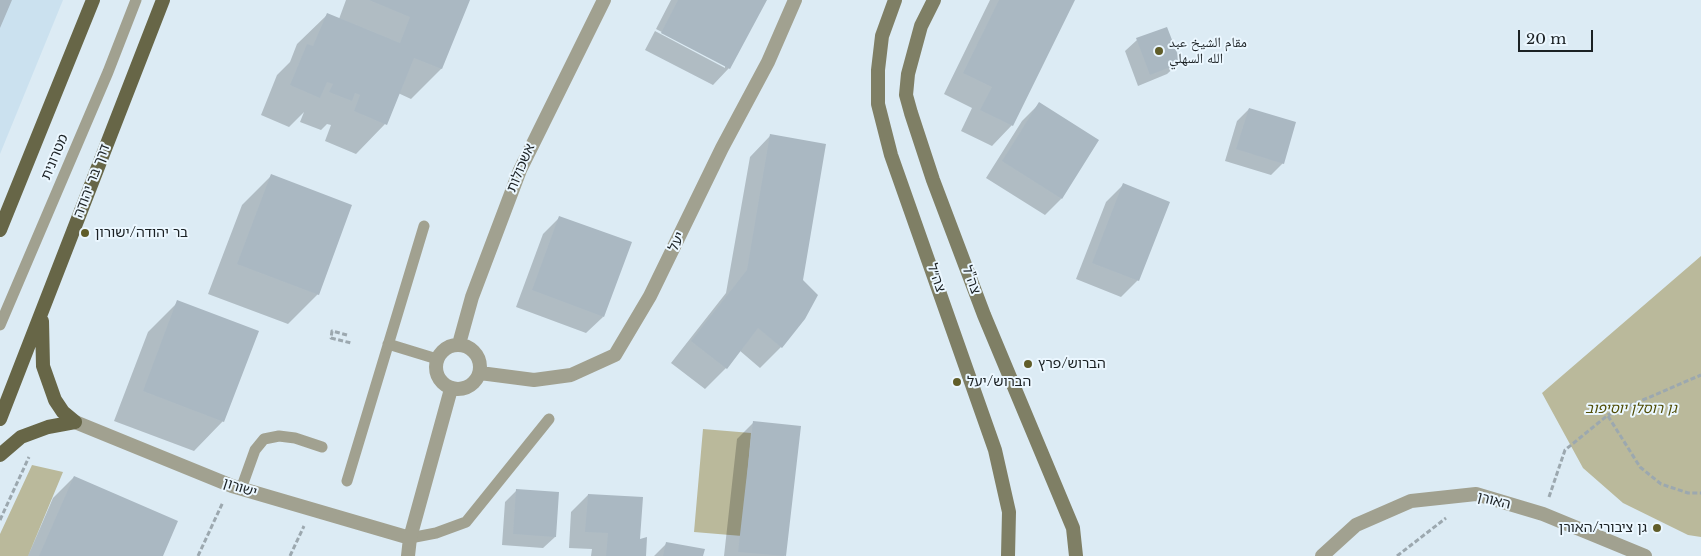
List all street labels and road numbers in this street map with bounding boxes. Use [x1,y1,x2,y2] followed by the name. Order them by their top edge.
[38,132,72,182] street label: מטרונית
[503,141,539,195] street label: אשכולות
[70,142,114,220] street label: דרך בר יהודה
[665,229,689,255] street label: יעל
[923,262,949,294] street label: צה״ל
[958,263,984,297] street label: צה"ל
[221,475,259,501] street label: ישורון
[1476,489,1512,513] street label: האורן

